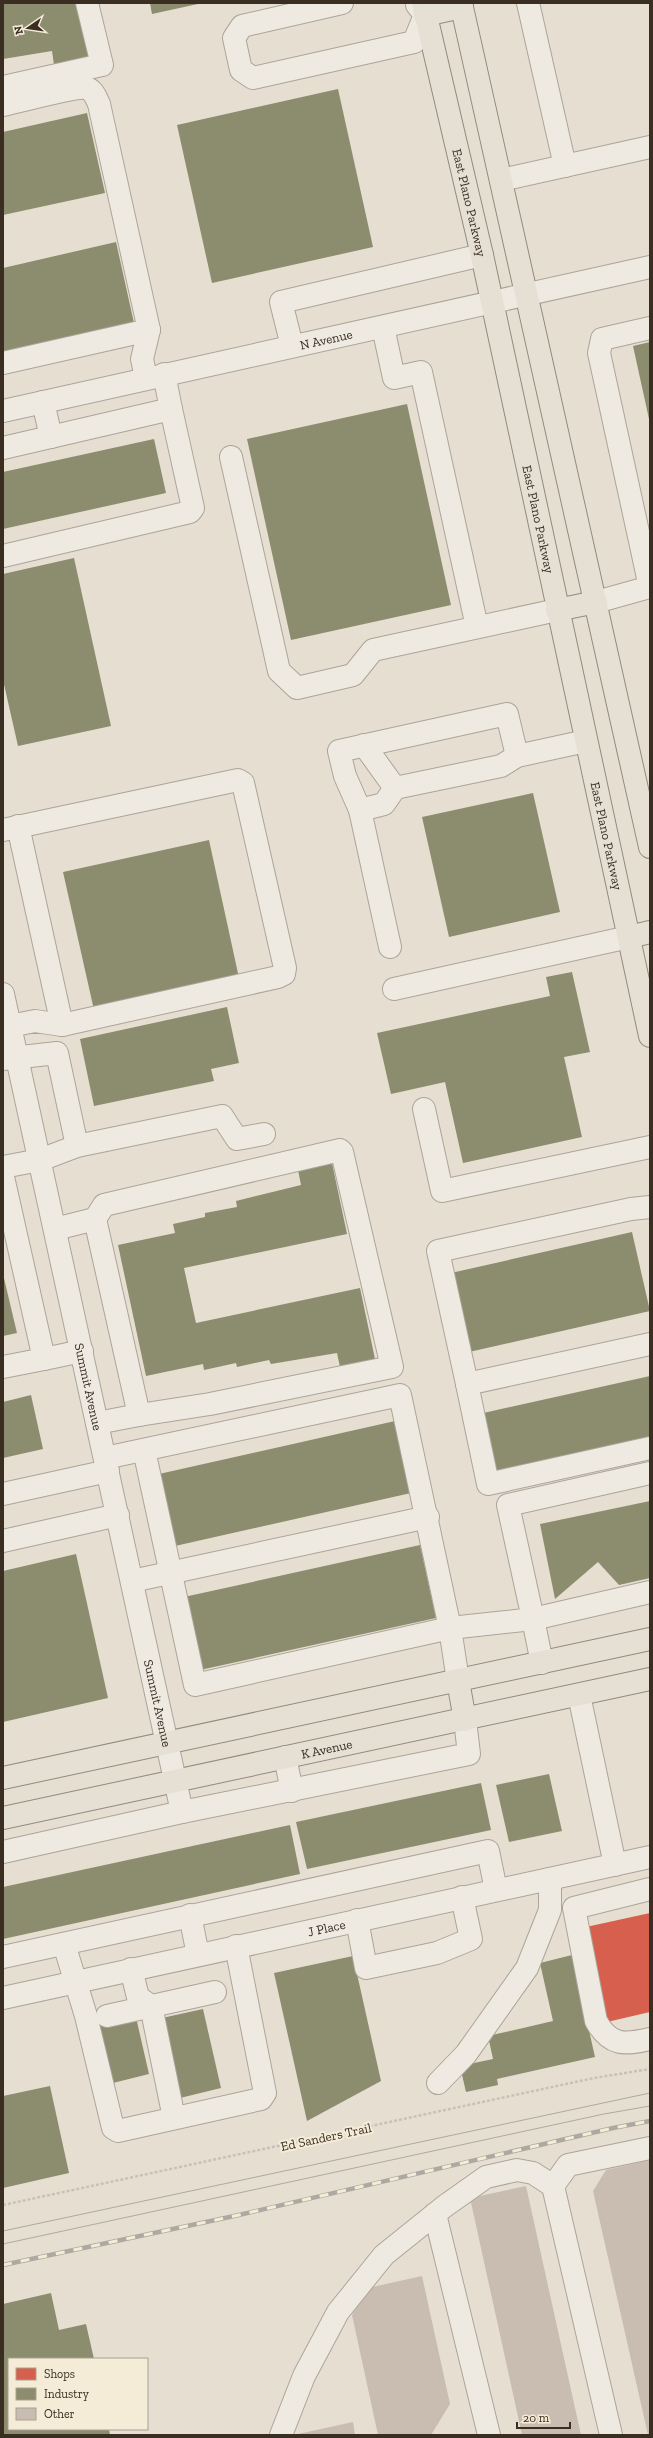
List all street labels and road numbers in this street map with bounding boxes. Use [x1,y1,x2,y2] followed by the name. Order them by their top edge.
[450,147,490,258] street label: East Plano Parkway
[298,326,354,352] street label: N Avenue
[520,464,558,575] street label: East Plano Parkway
[588,780,626,892] street label: East Plano Parkway
[72,1342,106,1432] street label: Summit Avenue
[141,1658,175,1748] street label: Summit Avenue
[300,1736,354,1761] street label: K Avenue
[306,1916,347,1939] street label: J Place
[279,2120,373,2154] street label: Ed Sanders Trail

